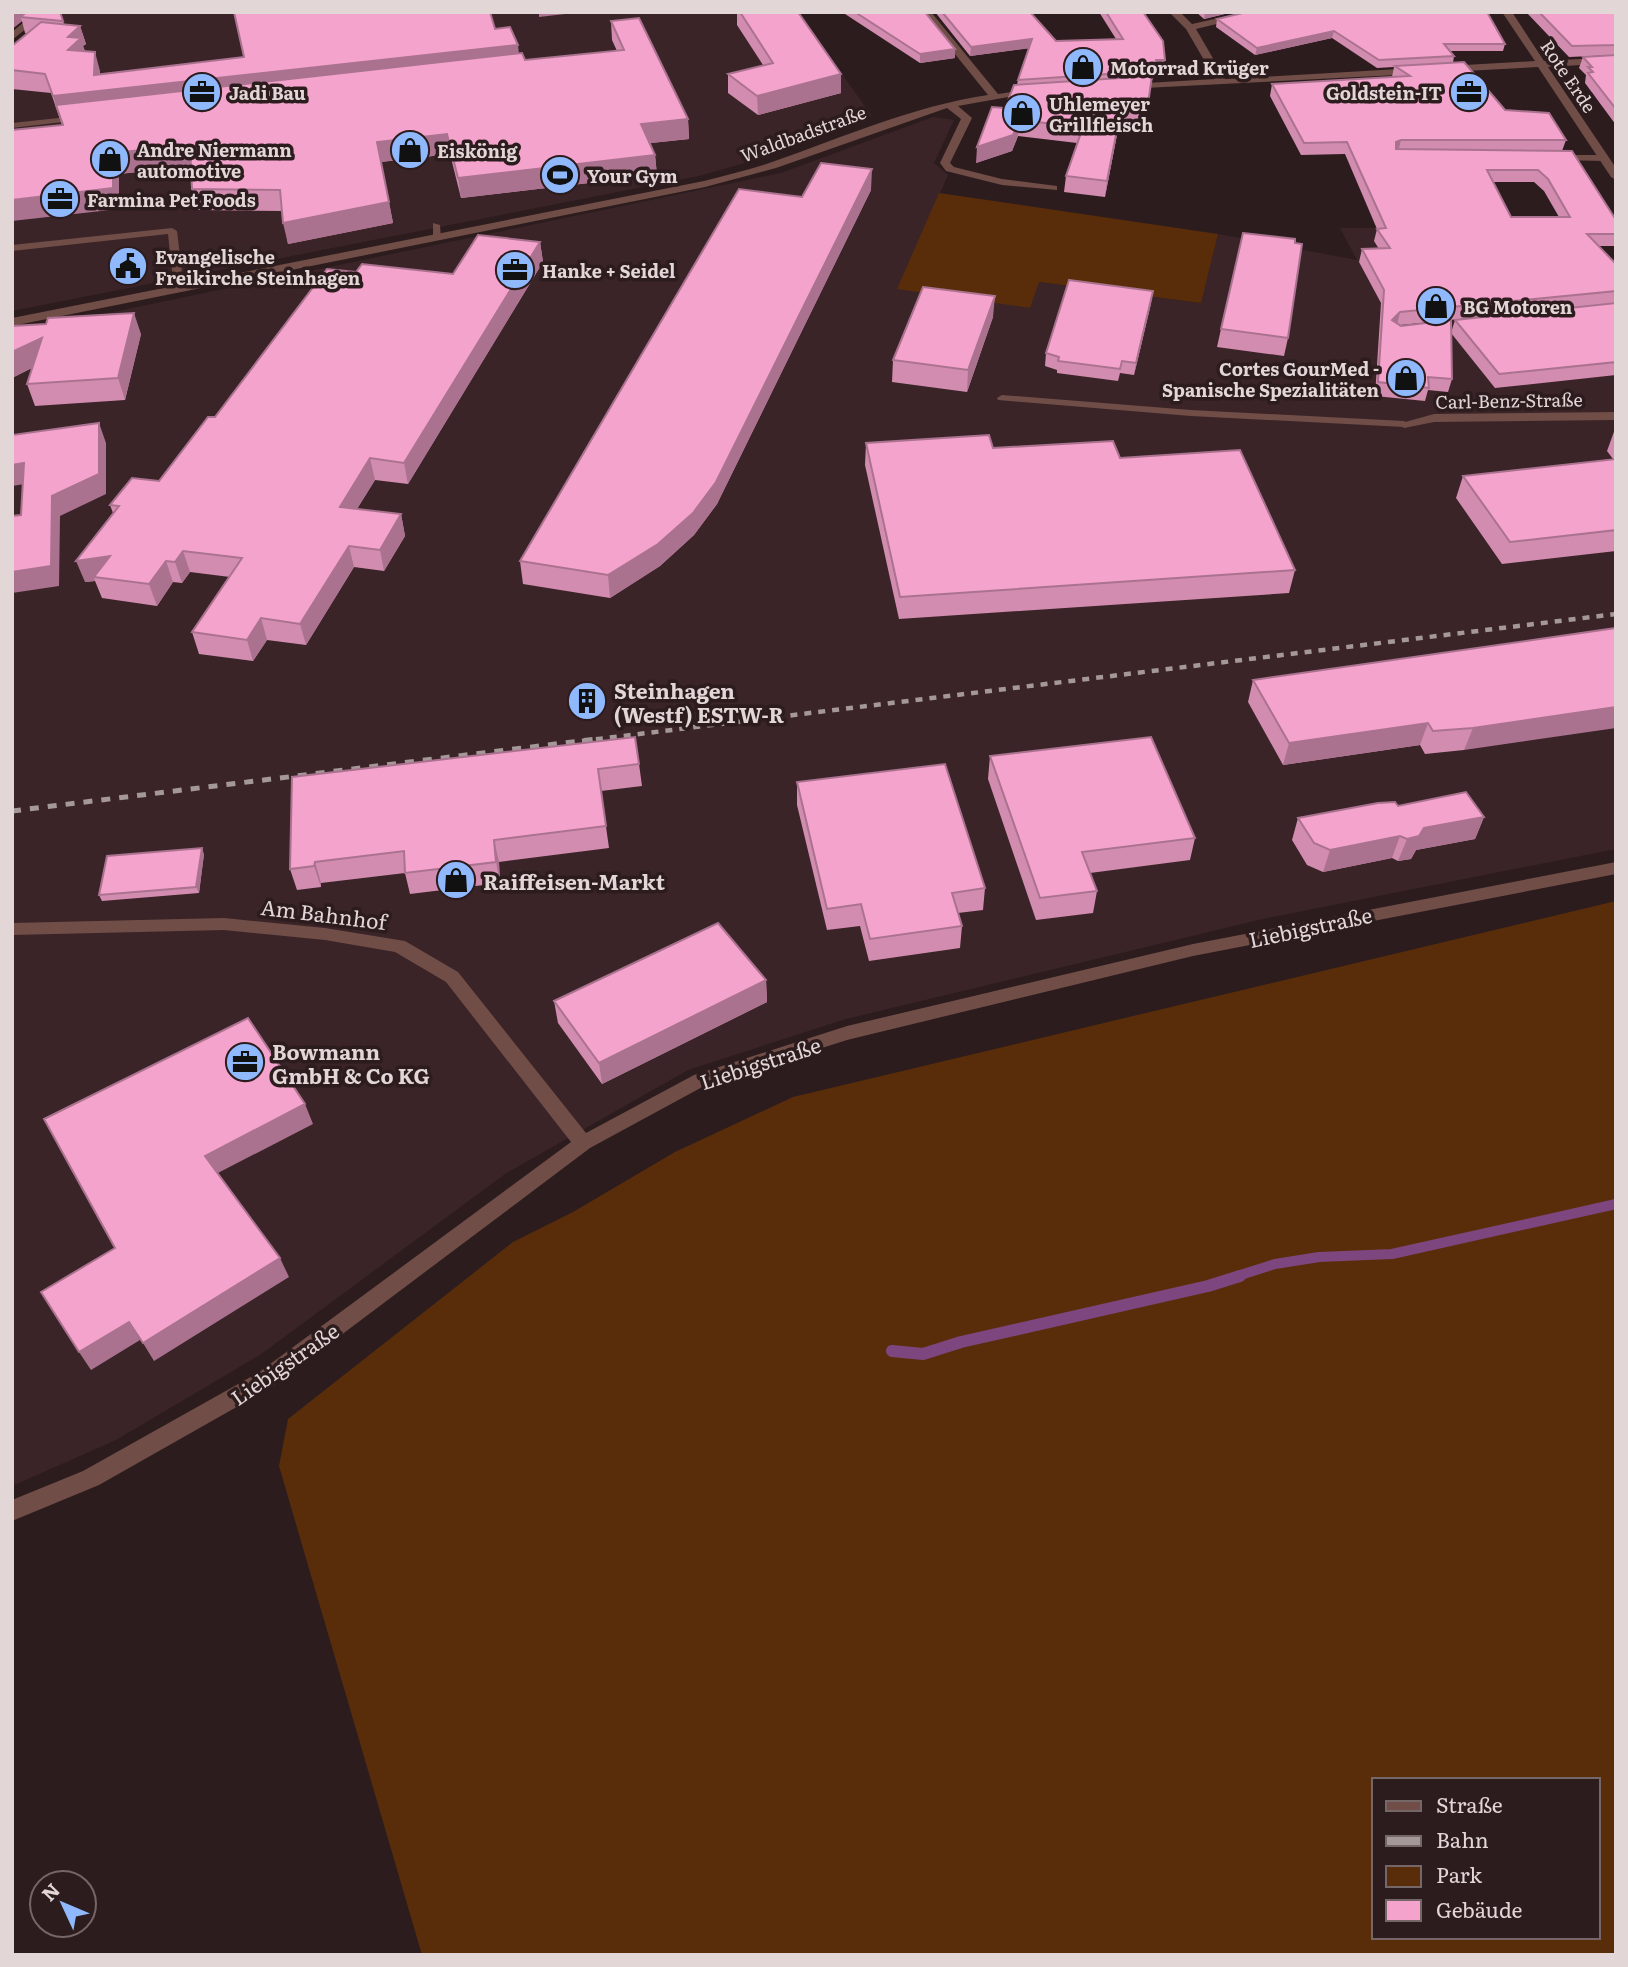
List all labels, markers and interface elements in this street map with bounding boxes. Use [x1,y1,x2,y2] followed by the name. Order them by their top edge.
[1535,34,1603,118] street label: Rote Erde
[1062,46,1104,88] shop icon: Motorrad Krüger
[1110,54,1269,81] place label: Motorrad Krüger
[181,71,223,113] office icon: Jadi Bau
[1448,71,1490,113] office icon: Goldstein-IT
[229,79,306,106] place label: Jadi Bau
[1326,79,1443,106] place label: Goldstein-IT
[1049,90,1153,138] place label: Uhlemeyer Grillfleisch
[1001,92,1043,134] shop icon: Uhlemeyer Grillfleisch
[736,98,870,168] street label: Waldbadstraße
[389,129,431,171] shop icon: Eiskönig
[137,136,292,184] place label: Andre Niermann automotive
[437,137,518,164] place label: Eiskönig
[89,138,131,180] shop icon: Andre Niermann automotive
[539,154,581,196] sports icon: Your Gym
[587,162,678,189] place label: Your Gym
[39,178,81,220] office icon: Farmina Pet Foods
[87,186,256,213] place label: Farmina Pet Foods
[155,243,361,291] place label: Evangelische Freikirche Steinhagen
[107,245,149,287] public building icon: Evangelische Freikirche Steinhagen
[494,249,536,291] office icon: Hanke + Seidel
[542,257,676,284] place label: Hanke + Seidel
[1415,285,1457,327] shop icon: BG Motoren
[1463,293,1573,320] place label: BG Motoren
[1162,355,1379,403] place label: Cortes GourMed - Spanische Spezialitäten
[1385,357,1427,399] shop icon: Cortes GourMed - Spanische Spezialitäten
[1435,385,1583,415] street label: Carl-Benz-Straße
[614,674,785,729] place label: Steinhagen (Westf) ESTW-R
[566,680,608,722] building icon: Steinhagen (Westf) ESTW-R
[435,859,477,901] shop icon: Raiffeisen-Markt
[483,865,666,896] place label: Raiffeisen-Markt
[259,890,391,936] street label: Am Bahnhof
[1245,898,1375,954] street label: Liebigstraße
[696,1028,825,1096] street label: Liebigstraße
[272,1035,430,1090] place label: Bowmann GmbH & Co KG
[224,1041,266,1083] office icon: Bowmann GmbH & Co KG
[224,1314,344,1412] street label: Liebigstraße
[1372,1778,1600,1939] legend
[1436,1788,1503,1819] text: Straße
[1436,1823,1489,1854] text: Bahn
[1436,1858,1482,1889] text: Park
[28,1869,98,1939] north arrow
[34,1876,66,1907] text: N
[1436,1893,1523,1924] text: Gebäude

